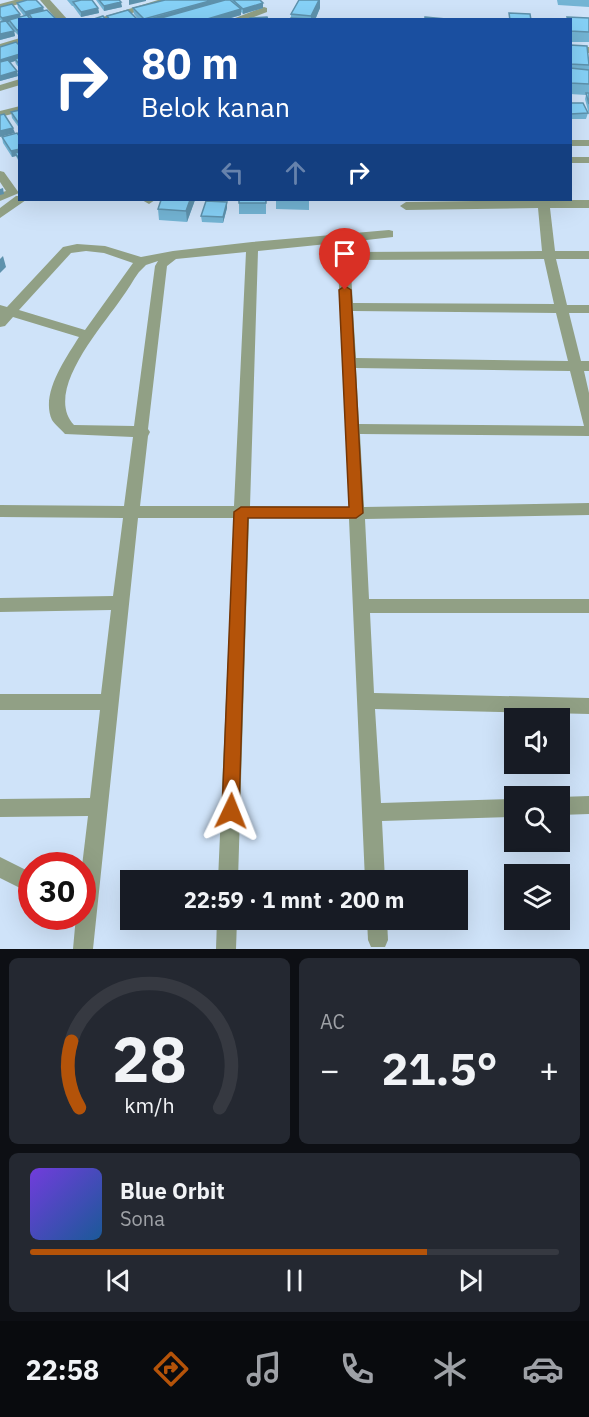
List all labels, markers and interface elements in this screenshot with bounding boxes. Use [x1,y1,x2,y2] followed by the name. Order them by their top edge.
[141,36,239,91] text: 80 m
[42,42,120,120] icon: right
[141,89,290,124] text: Belok kanan
[216,156,249,189] icon: left
[279,156,312,189] icon: ahead
[342,156,375,189] icon: right
[319,228,370,290] pin
[328,237,361,270] icon: arrive
[504,708,570,930] map controls
[504,708,570,774] button: sound
[199,779,263,843] position arrow
[504,786,570,852] button: search
[18,852,96,930] speed limit sign: 30
[504,864,570,930] button: layers
[184,885,404,914] text: 22:59 · 1 mnt · 200 m
[320,1008,345,1035] text: AC
[112,1018,187,1099] text: 28
[381,1039,498,1097] text: 21.5°
[320,1048,340,1091] text: −
[539,1048,559,1091] text: +
[124,1091,175,1119] text: km/h
[120,1176,225,1205] text: Blue Orbit
[120,1205,165,1232] text: Sona
[102,1264,135,1297] icon: previous
[278,1264,311,1297] icon: pause
[454,1264,487,1297] icon: next
[150,1348,192,1390] icon: directions
[243,1348,285,1390] icon: music
[336,1348,378,1390] icon: phone
[429,1348,471,1390] icon: climate
[522,1348,564,1390] icon: car
[25,1352,99,1387] text: 22:58

